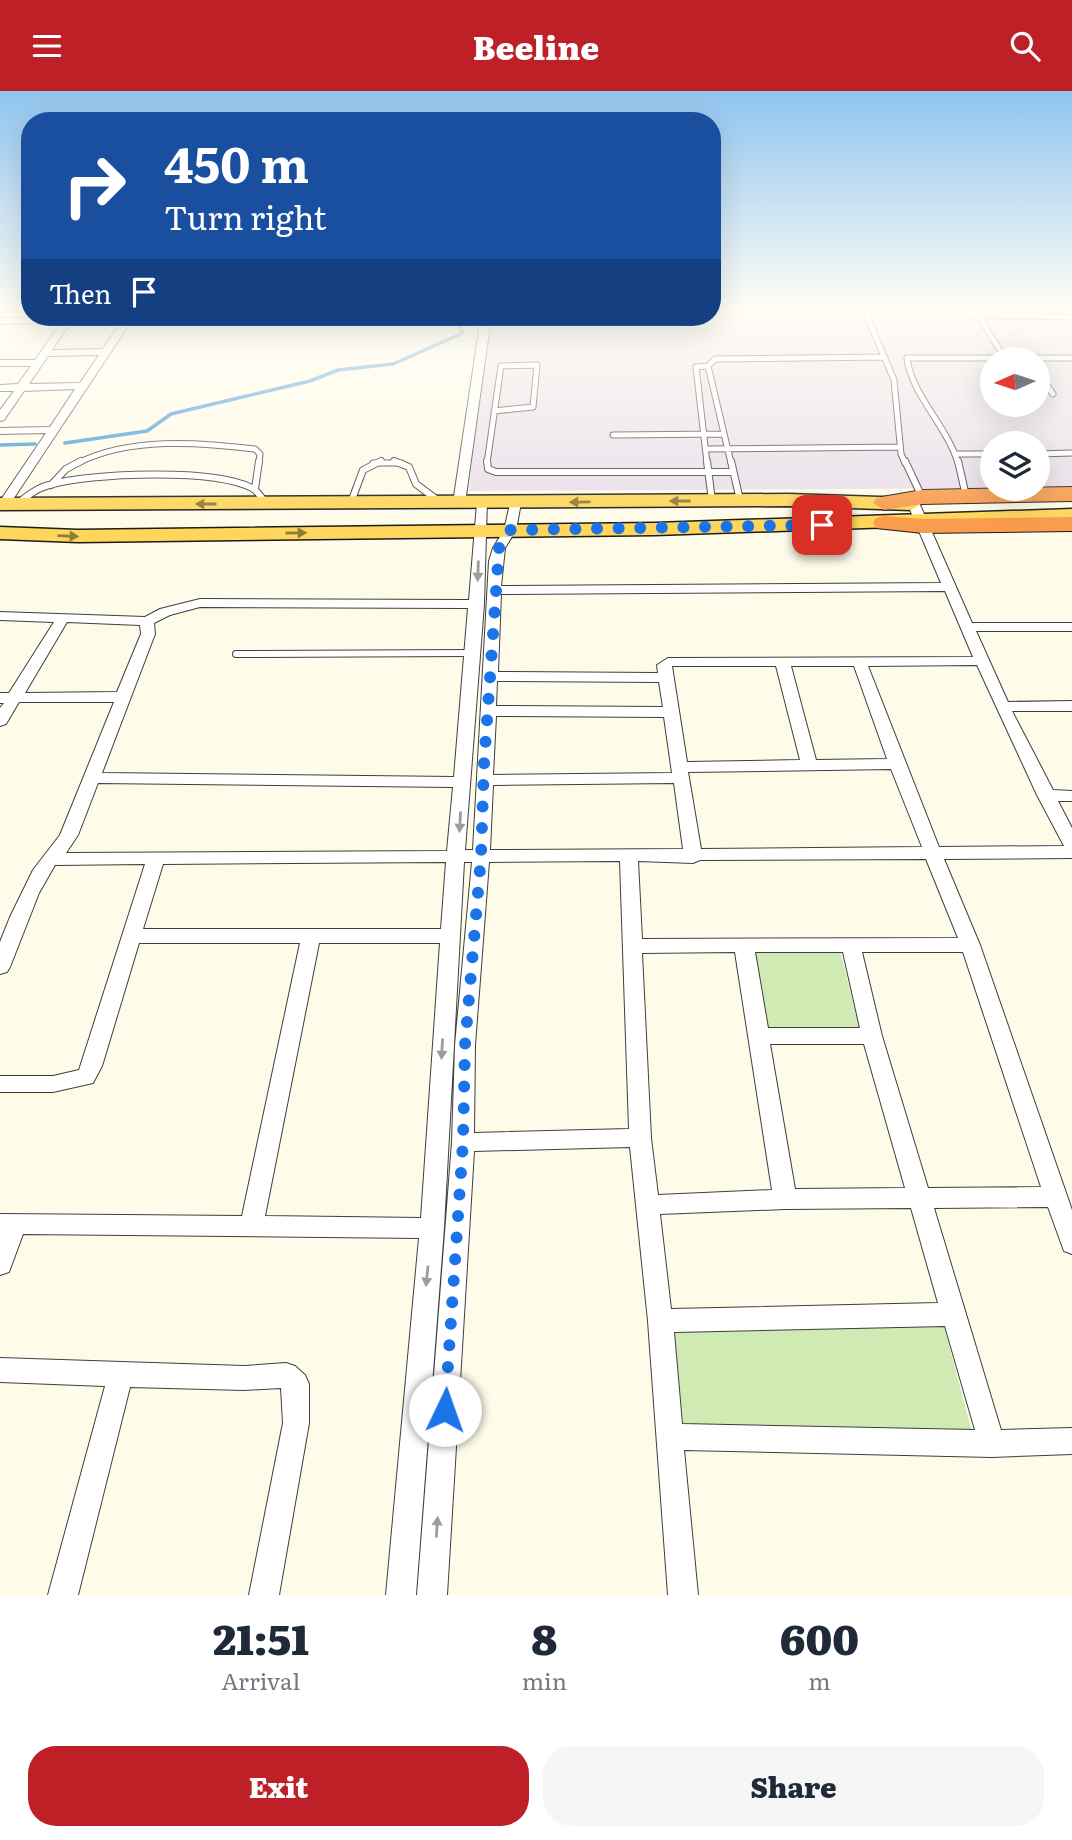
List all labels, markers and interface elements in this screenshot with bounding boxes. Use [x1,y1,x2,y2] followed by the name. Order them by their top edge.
[473,22,599,70] text: Beeline
[28,27,66,65] icon: menu
[1006,27,1044,65] icon: search
[164,125,309,198] text: 450 m
[49,140,140,231] icon: right
[164,192,326,240] text: Turn right
[49,273,111,312] text: Then
[125,273,163,311] icon: arrive
[980,347,1050,417] north arrow
[980,347,1050,501] map controls
[980,431,1050,501] button: layers
[669,495,691,507] one-way arrow
[792,495,852,555] pin
[569,496,591,508] one-way arrow
[195,498,217,510] one-way arrow
[803,506,841,544] icon: arrive
[285,528,307,539] one-way arrow
[57,530,79,541] one-way arrow
[473,560,484,582] one-way arrow
[454,811,465,833] one-way arrow
[436,1038,447,1060] one-way arrow
[421,1265,432,1287] one-way arrow
[408,1373,482,1447] position arrow
[432,1516,443,1538] one-way arrow
[213,1606,309,1668] text: 21:51
[531,1606,557,1668] text: 8
[780,1606,859,1668] text: 600
[222,1663,300,1697] text: Arrival
[522,1663,567,1697] text: min
[808,1663,831,1697] text: m
[28,1746,529,1826] button: Exit
[543,1746,1044,1826] button: Share

